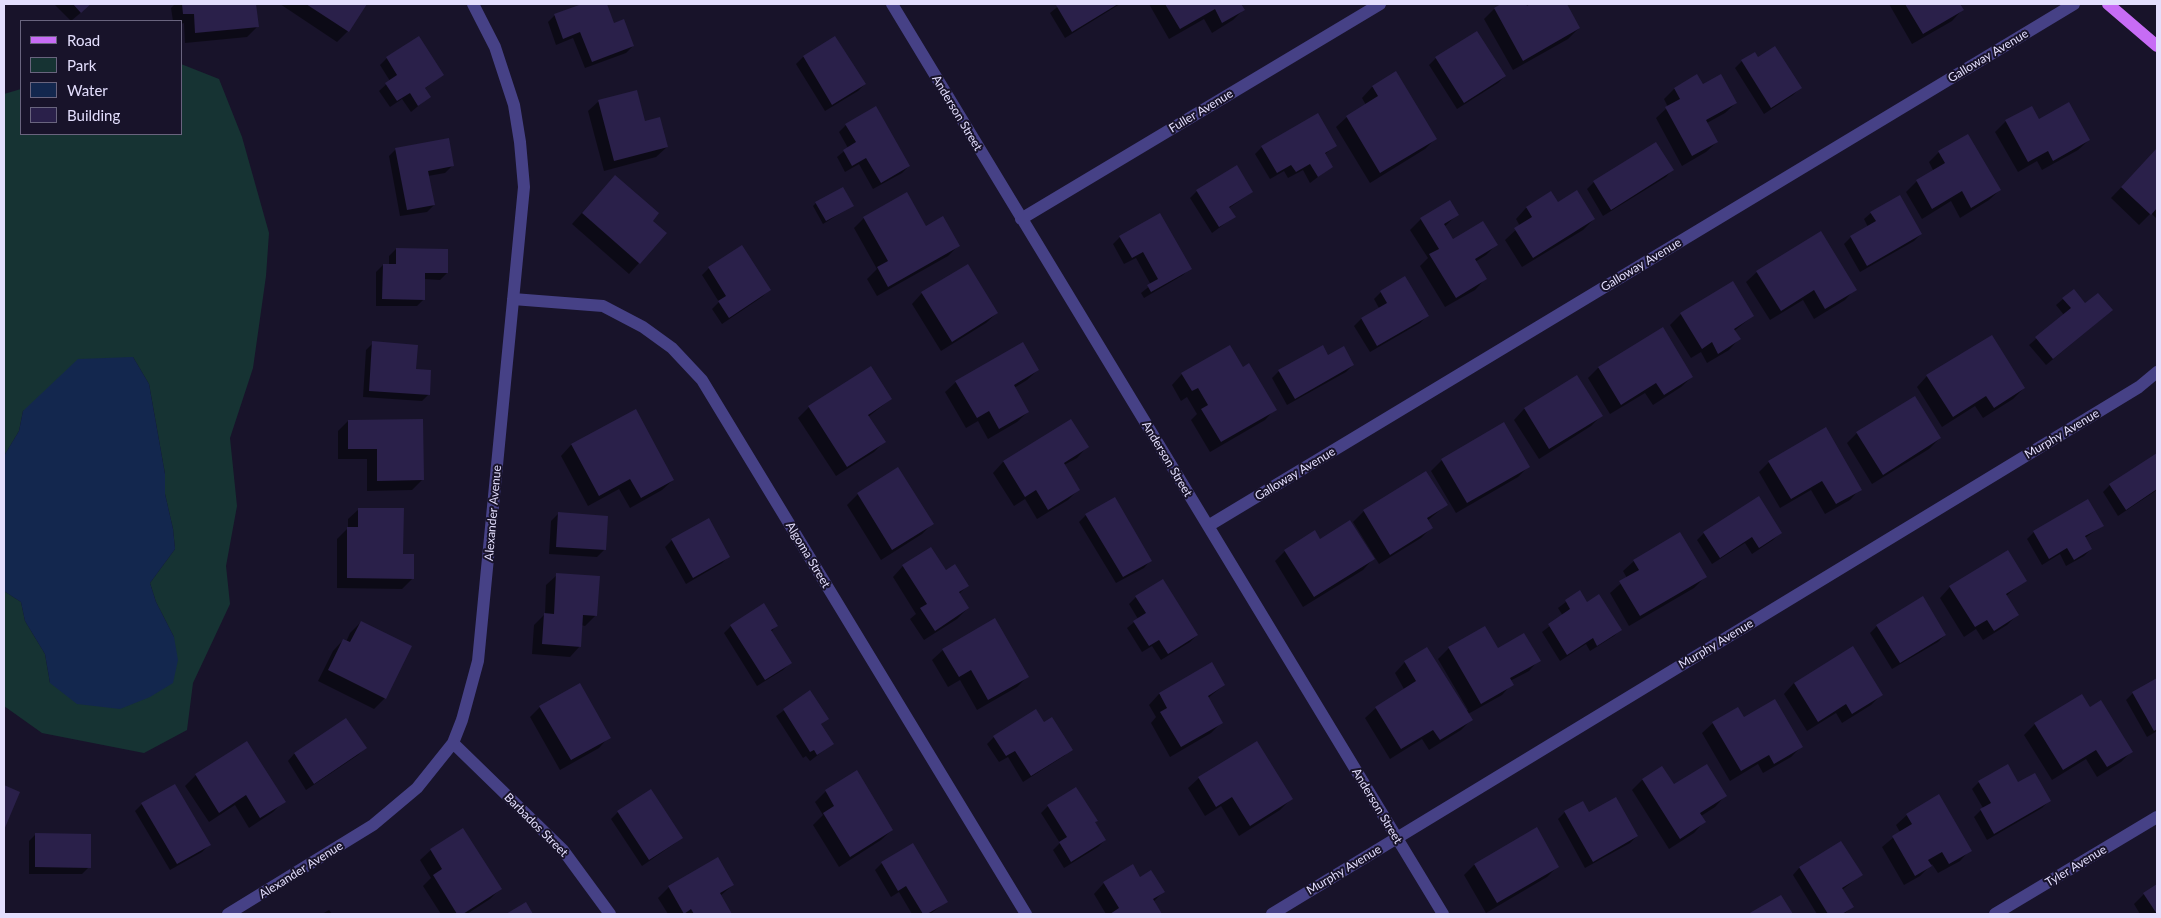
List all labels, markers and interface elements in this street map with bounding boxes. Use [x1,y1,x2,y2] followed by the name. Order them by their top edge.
[20,20,182,135] legend
[1945,26,2031,86] street label: Galloway Avenue
[67,31,100,49] text: Road
[67,56,96,74] text: Park
[929,73,985,153] street label: Anderson Street
[67,81,108,99] text: Water
[1166,86,1236,136] street label: Fuller Avenue
[67,106,120,124] text: Building
[1598,235,1684,295] street label: Galloway Avenue
[2022,406,2102,462] street label: Murphy Avenue
[1139,419,1195,499] street label: Anderson Street
[1252,444,1338,504] street label: Galloway Avenue
[482,465,504,561] street label: Alexander Avenue
[783,519,833,591] street label: Algoma Street
[1676,616,1756,672] street label: Murphy Avenue
[1349,766,1405,846] street label: Anderson Street
[501,790,571,860] street label: Barbados Street
[256,838,346,902] street label: Alexander Avenue
[1304,842,1384,898] street label: Murphy Avenue
[2043,842,2109,890] street label: Tyler Avenue

